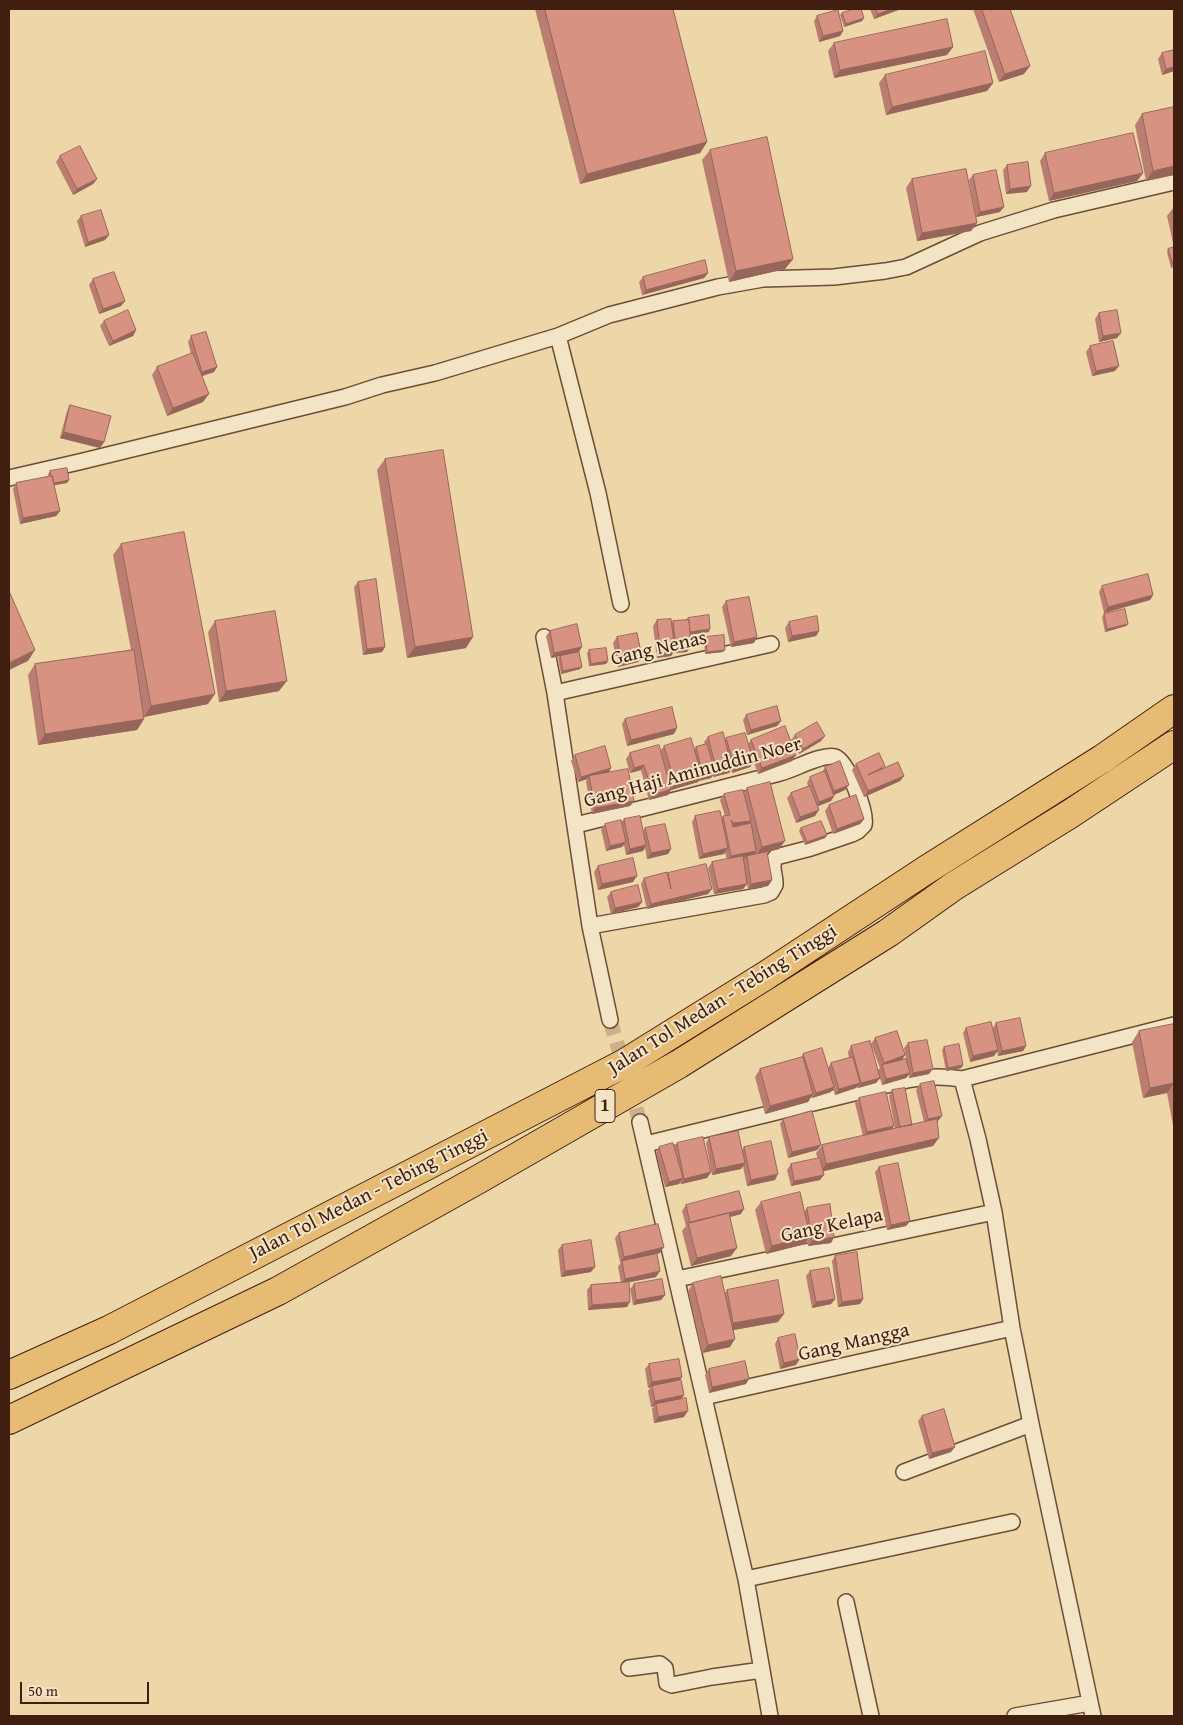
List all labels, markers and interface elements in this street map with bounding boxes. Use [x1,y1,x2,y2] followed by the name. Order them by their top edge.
[609,626,709,672] street label: Gang Nenas
[581,732,805,814] street label: Gang Haji Aminuddin Noer
[604,920,842,1080] street label: Jalan Tol Medan - Tebing Tinggi
[595,1090,615,1122] road number: 1
[246,1124,492,1266] street label: Jalan Tol Medan - Tebing Tinggi
[779,1204,885,1248] street label: Gang Kelapa
[796,1319,912,1367] street label: Gang Mangga
[22,1672,151,1704] scale bar
[28,1680,58,1701] text: 50 m

